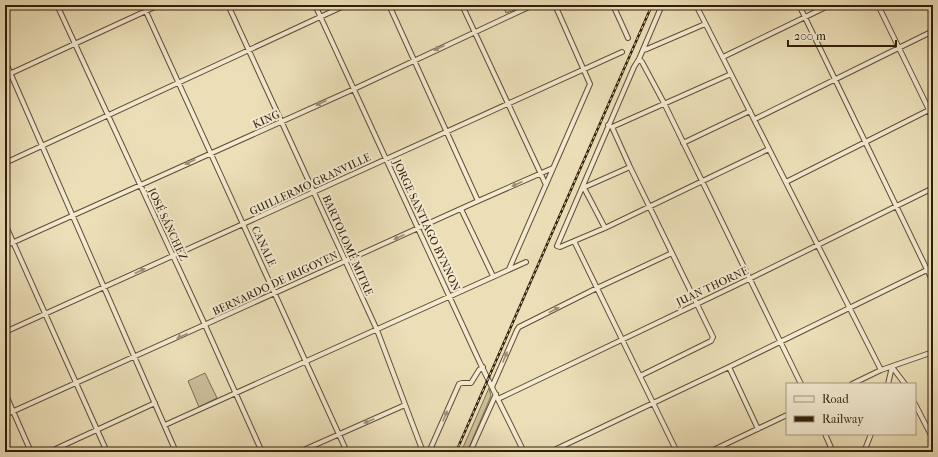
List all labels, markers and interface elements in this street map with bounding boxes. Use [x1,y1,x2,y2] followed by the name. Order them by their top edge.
[788,22,896,48] scale bar
[794,29,826,43] text: 200 m
[434,45,445,51] one-way arrow
[316,100,327,106] one-way arrow
[251,108,282,131] street label: KING
[248,151,373,218] street label: GUILLERMO GRANVILLE
[390,156,463,294] street label: JORGE SANTIAGO BYNNON
[184,160,196,166] one-way arrow
[512,181,523,187] one-way arrow
[145,185,190,263] street label: JOSÉ SÁNCHEZ
[320,193,376,298] street label: BARTOLOMÉ MITRE
[249,224,279,269] street label: CANALE
[393,234,404,240] one-way arrow
[210,248,341,318] street label: BERNARDO DE IRIGOYEN
[673,264,751,309] street label: JUAN THORNE
[134,268,146,274] one-way arrow
[548,307,560,313] one-way arrow
[176,333,188,339] one-way arrow
[502,351,508,363] one-way arrow
[786,383,916,435] legend
[822,392,849,406] text: Road
[442,411,448,422] one-way arrow
[822,412,864,426] text: Railway
[364,418,375,424] one-way arrow

